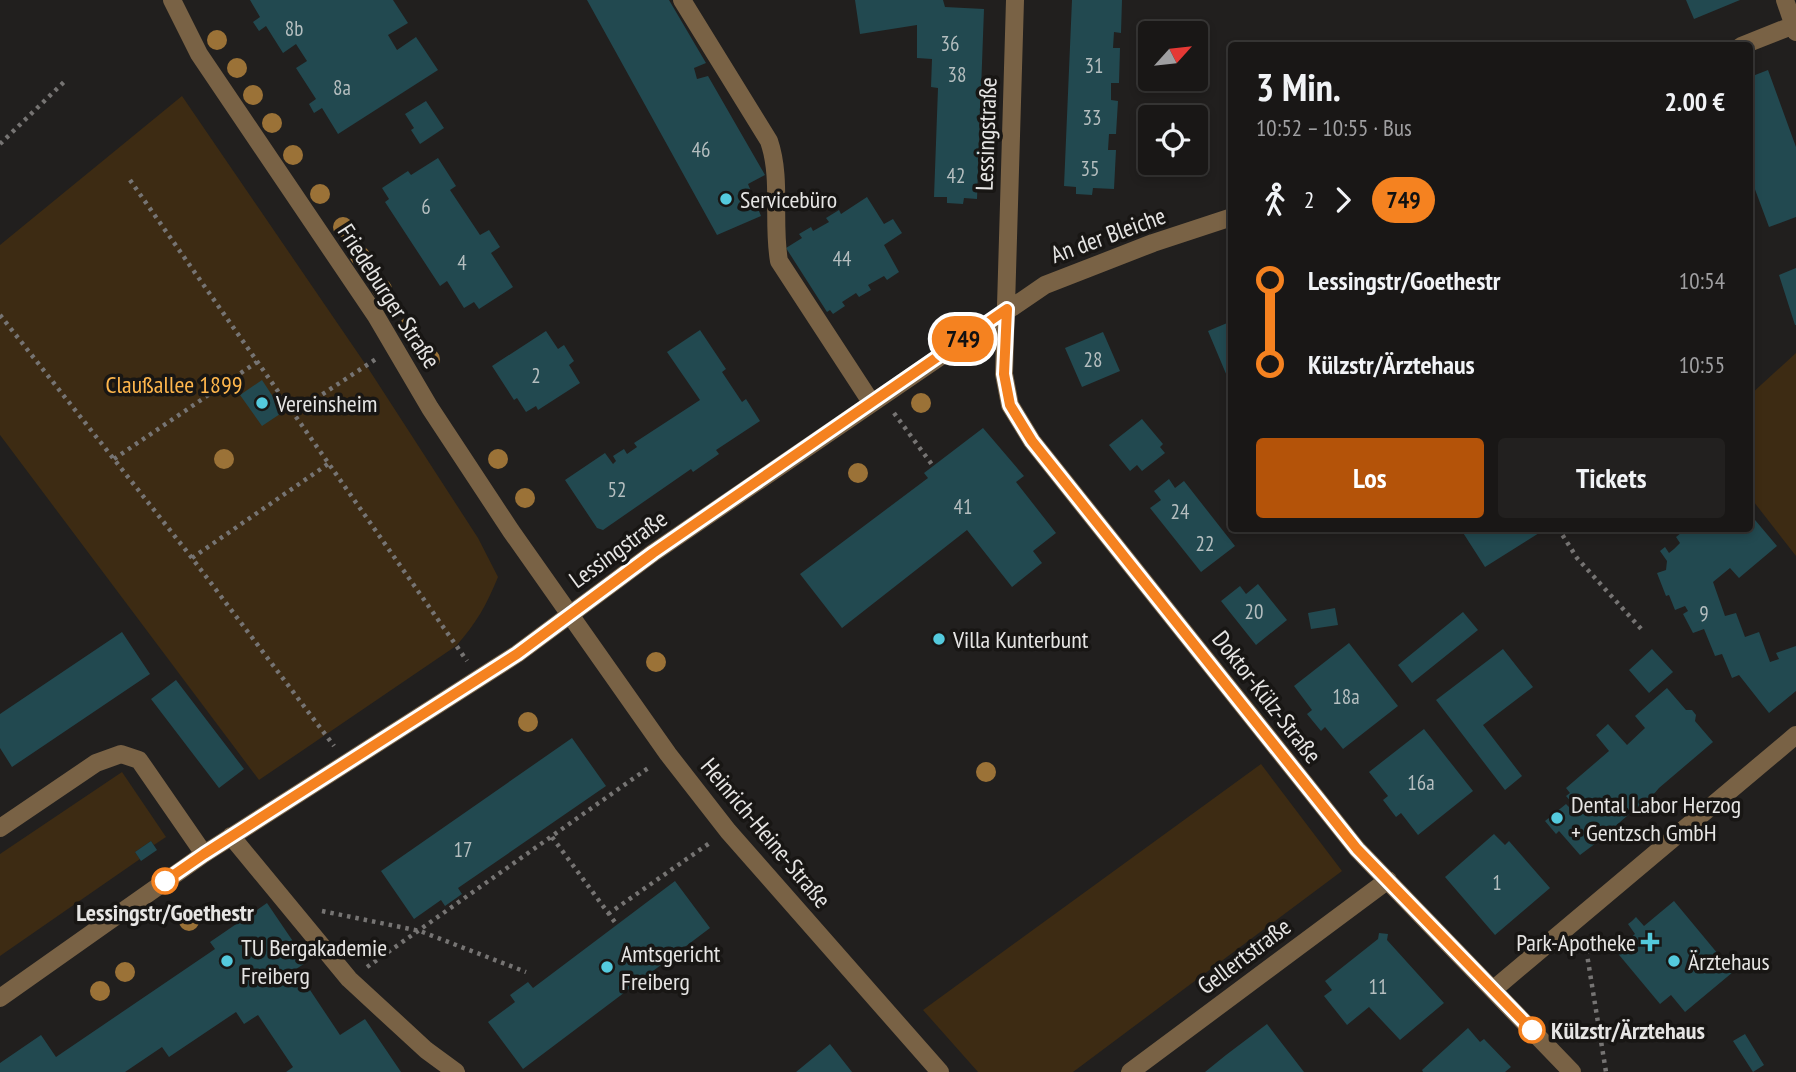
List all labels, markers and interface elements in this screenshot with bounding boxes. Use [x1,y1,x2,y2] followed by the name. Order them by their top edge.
[285,15,303,42] house number: 8b
[1138,21,1208,91] north arrow
[1138,21,1208,175] map controls
[941,30,959,57] house number: 36
[1085,52,1103,79] house number: 31
[948,61,966,88] house number: 38
[1256,62,1341,111] text: 3 Min.
[333,74,351,101] house number: 8a
[969,77,1003,191] street label: Lessingstraße
[1664,85,1725,118] text: 2.00 €
[1083,104,1101,131] house number: 33
[1138,105,1208,175] button: locate
[1256,113,1412,142] text: 10:52 – 10:55 · Bus
[692,136,710,163] house number: 46
[1081,155,1099,182] house number: 35
[947,162,965,189] house number: 42
[1256,181,1294,219] icon: walk
[1324,181,1362,219] icon: forward
[740,184,837,215] place label: Servicebüro
[1386,184,1421,215] text: 749
[1304,185,1314,214] text: 2
[718,191,734,207] marker: Servicebüro
[421,193,431,220] house number: 6
[1046,200,1170,270] street label: An der Bleiche
[331,218,447,374] street label: Friedeburger Straße
[833,245,852,272] house number: 44
[457,249,467,276] house number: 4
[1308,264,1500,297] text: Lessingstr/Goethestr
[1679,266,1725,295] text: 10:54
[923,316,1003,362] line badge: 749
[946,323,980,354] text: 749
[1084,346,1102,373] house number: 28
[1308,348,1475,381] text: Külzstr/Ärztehaus
[1679,350,1725,379] text: 10:55
[531,362,541,389] house number: 2
[105,369,243,400] park label: Claußallee 1899
[275,388,378,419] place label: Vereinsheim
[254,395,270,411] marker: Vereinsheim
[1256,438,1484,518] button: Los
[1498,438,1725,518] button: Tickets
[608,476,626,503] house number: 52
[954,493,972,520] house number: 41
[1171,498,1190,525] house number: 24
[563,503,673,595] street label: Lessingstraße
[1196,530,1214,557] house number: 22
[1245,598,1263,625] house number: 20
[1699,600,1709,627] house number: 9
[952,624,1089,655] place label: Villa Kunterbunt
[1206,624,1328,770] street label: Doktor-Külz-Straße
[931,631,947,647] marker: Villa Kunterbunt
[1332,683,1360,710] house number: 18a
[694,752,838,914] street label: Heinrich-Heine-Straße
[1407,769,1435,796] house number: 16a
[1571,789,1741,848] place label: Dental Labor Herzog + Gentzsch GmbH
[1549,810,1565,826] marker: Dental Labor Herzog + Gentzsch GmbH
[454,836,472,863] house number: 17
[152,868,178,894] marker: Lessingstr/Goethestr
[1492,869,1502,896] house number: 1
[76,897,255,928] place label: Lessingstr/Goethestr
[1191,911,1297,1001] street label: Gellertstraße
[1516,927,1636,958] place label: Park-Apotheke
[241,932,387,991] place label: TU Bergakademie Freiberg
[1642,934,1658,950] marker: Park-Apotheke
[621,938,721,997] place label: Amtsgericht Freiberg
[1688,946,1770,977] place label: Ärztehaus
[219,953,235,969] marker: TU Bergakademie Freiberg
[1666,953,1682,969] marker: Ärztehaus
[599,959,615,975] marker: Amtsgericht Freiberg
[1369,973,1387,1000] house number: 11
[1551,1015,1705,1046] place label: Külzstr/Ärztehaus
[1519,1017,1545,1043] marker: Külzstr/Ärztehaus

